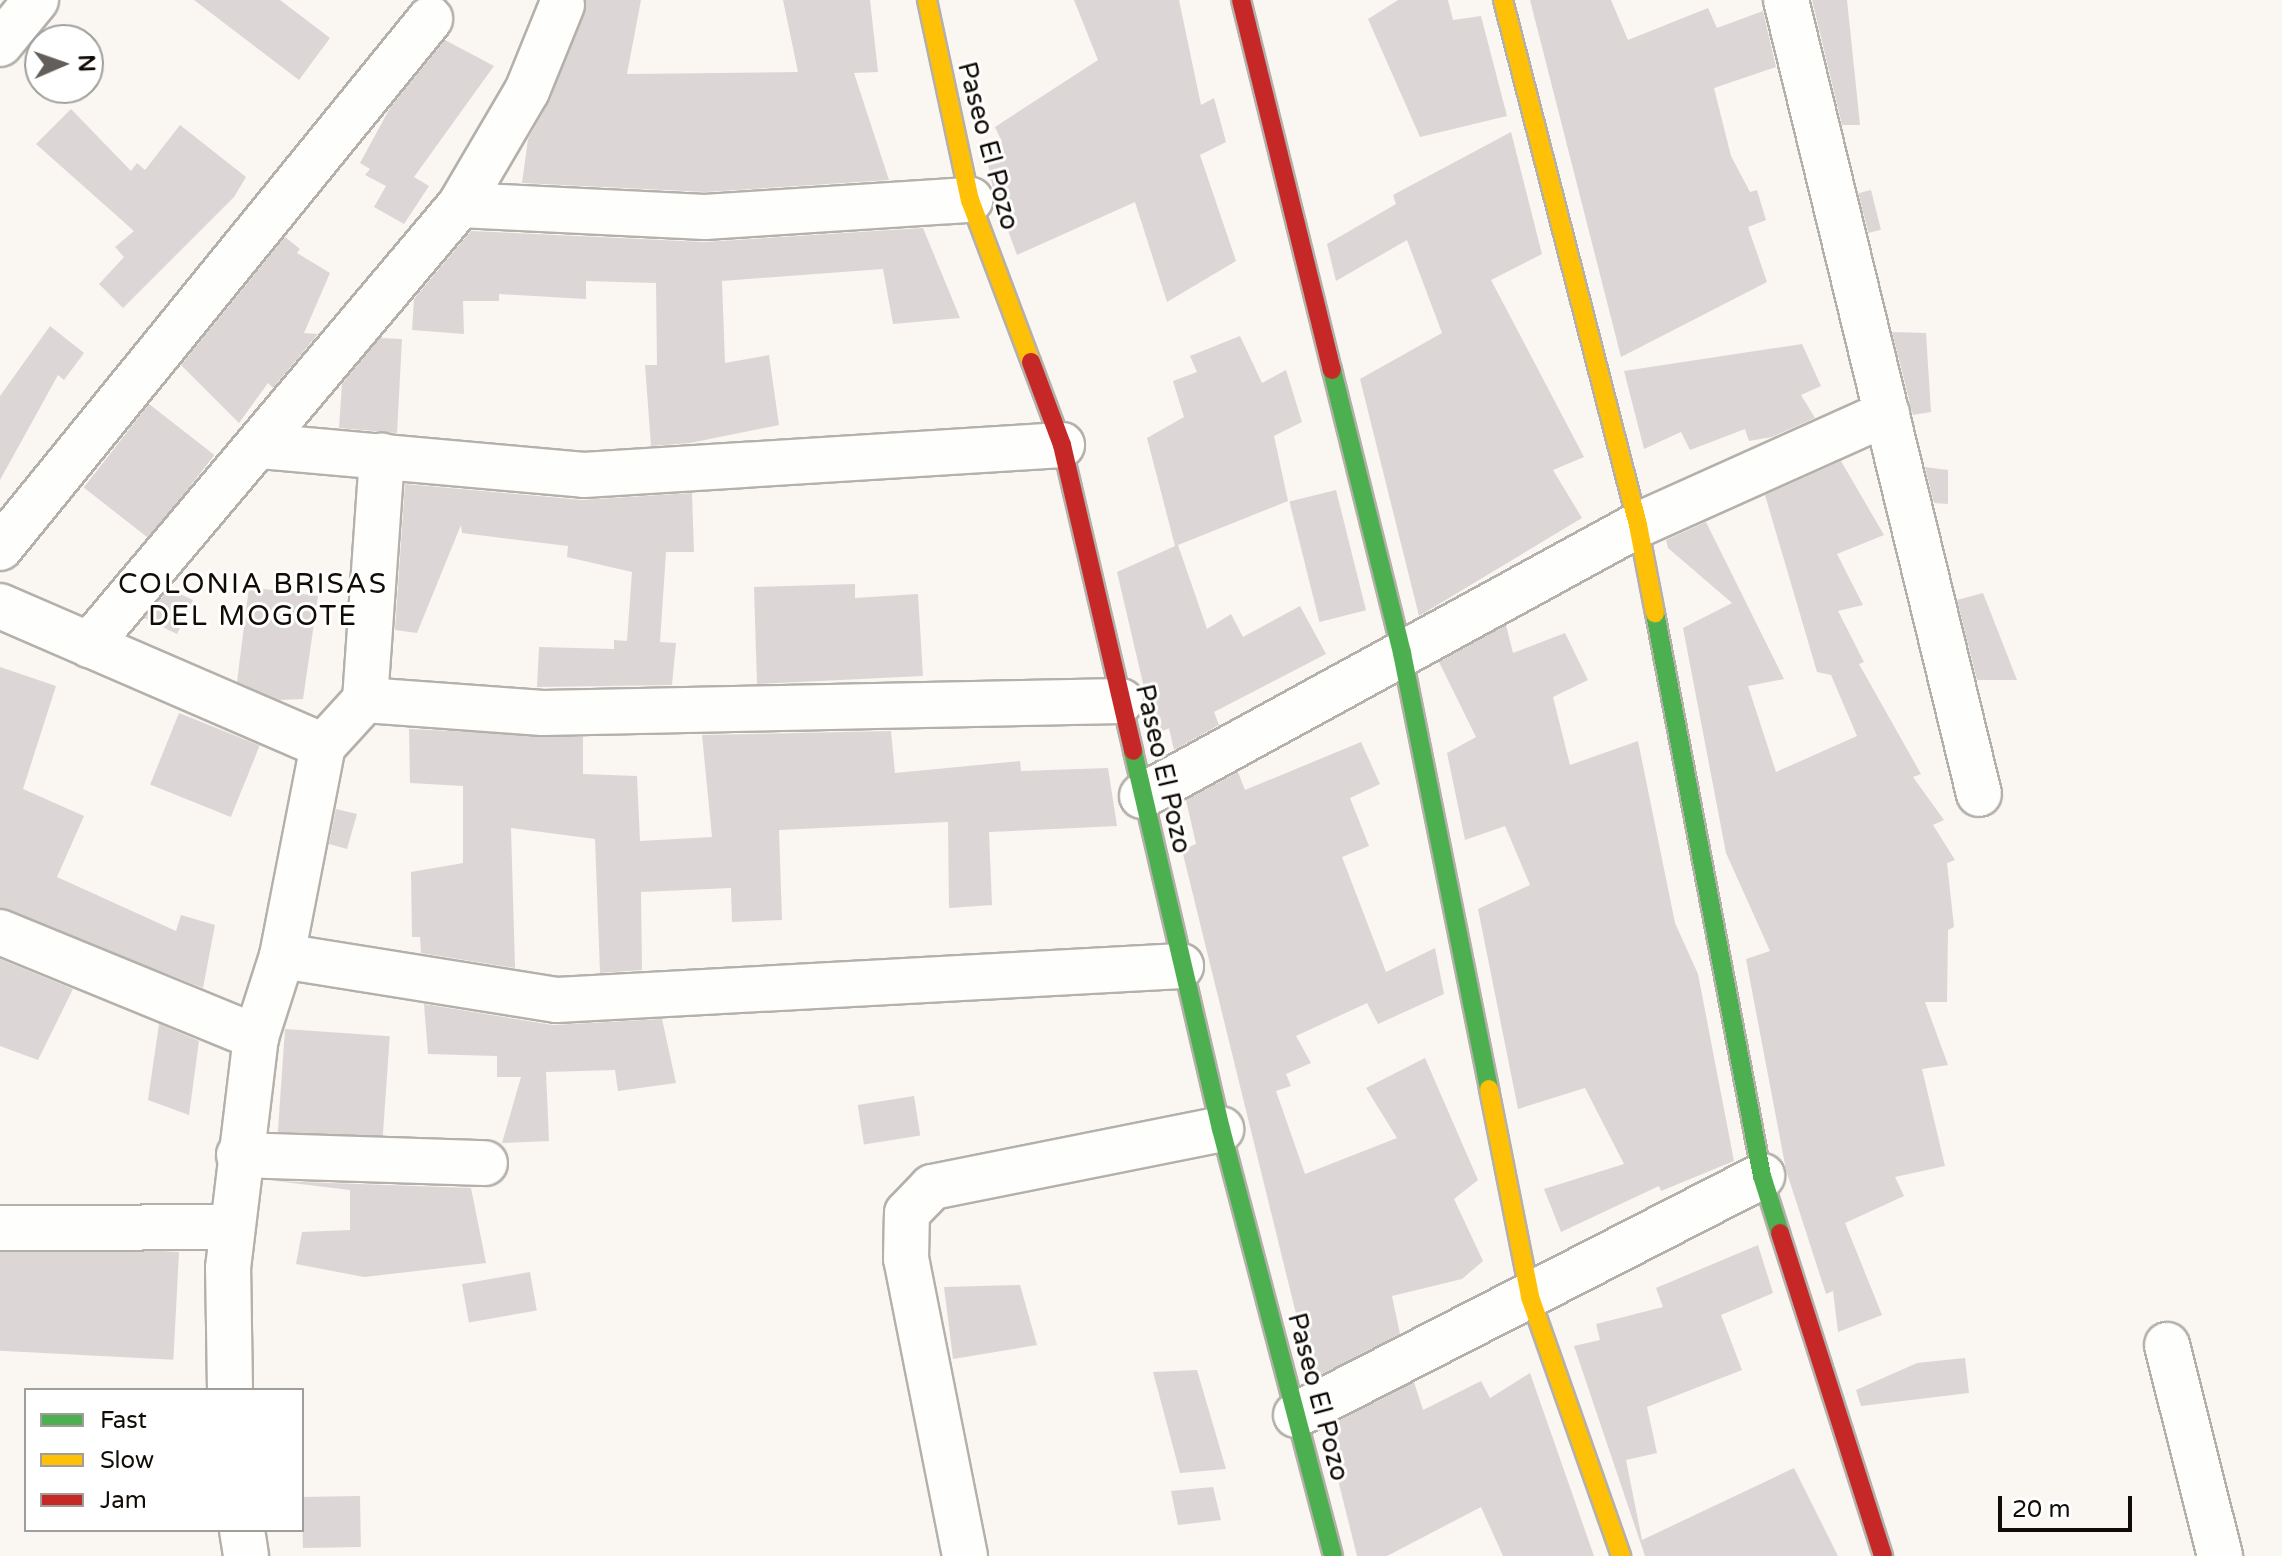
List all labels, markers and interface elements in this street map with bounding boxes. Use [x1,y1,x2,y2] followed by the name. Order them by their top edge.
[24,24,104,104] north arrow
[73,54,99,73] text: N
[951,59,1025,233] street label: Paseo El Pozo
[118,567,388,633] district label: COLONIA BRISAS DEL MOGOTE
[1128,681,1198,857] street label: Paseo El Pozo
[1281,1310,1355,1484] street label: Paseo El Pozo
[24,1388,304,1532] legend
[100,1406,147,1435] text: Fast
[100,1446,154,1475] text: Slow
[2002,1480,2136,1530] scale bar
[100,1486,147,1515] text: Jam
[2012,1495,2070,1524] text: 20 m

